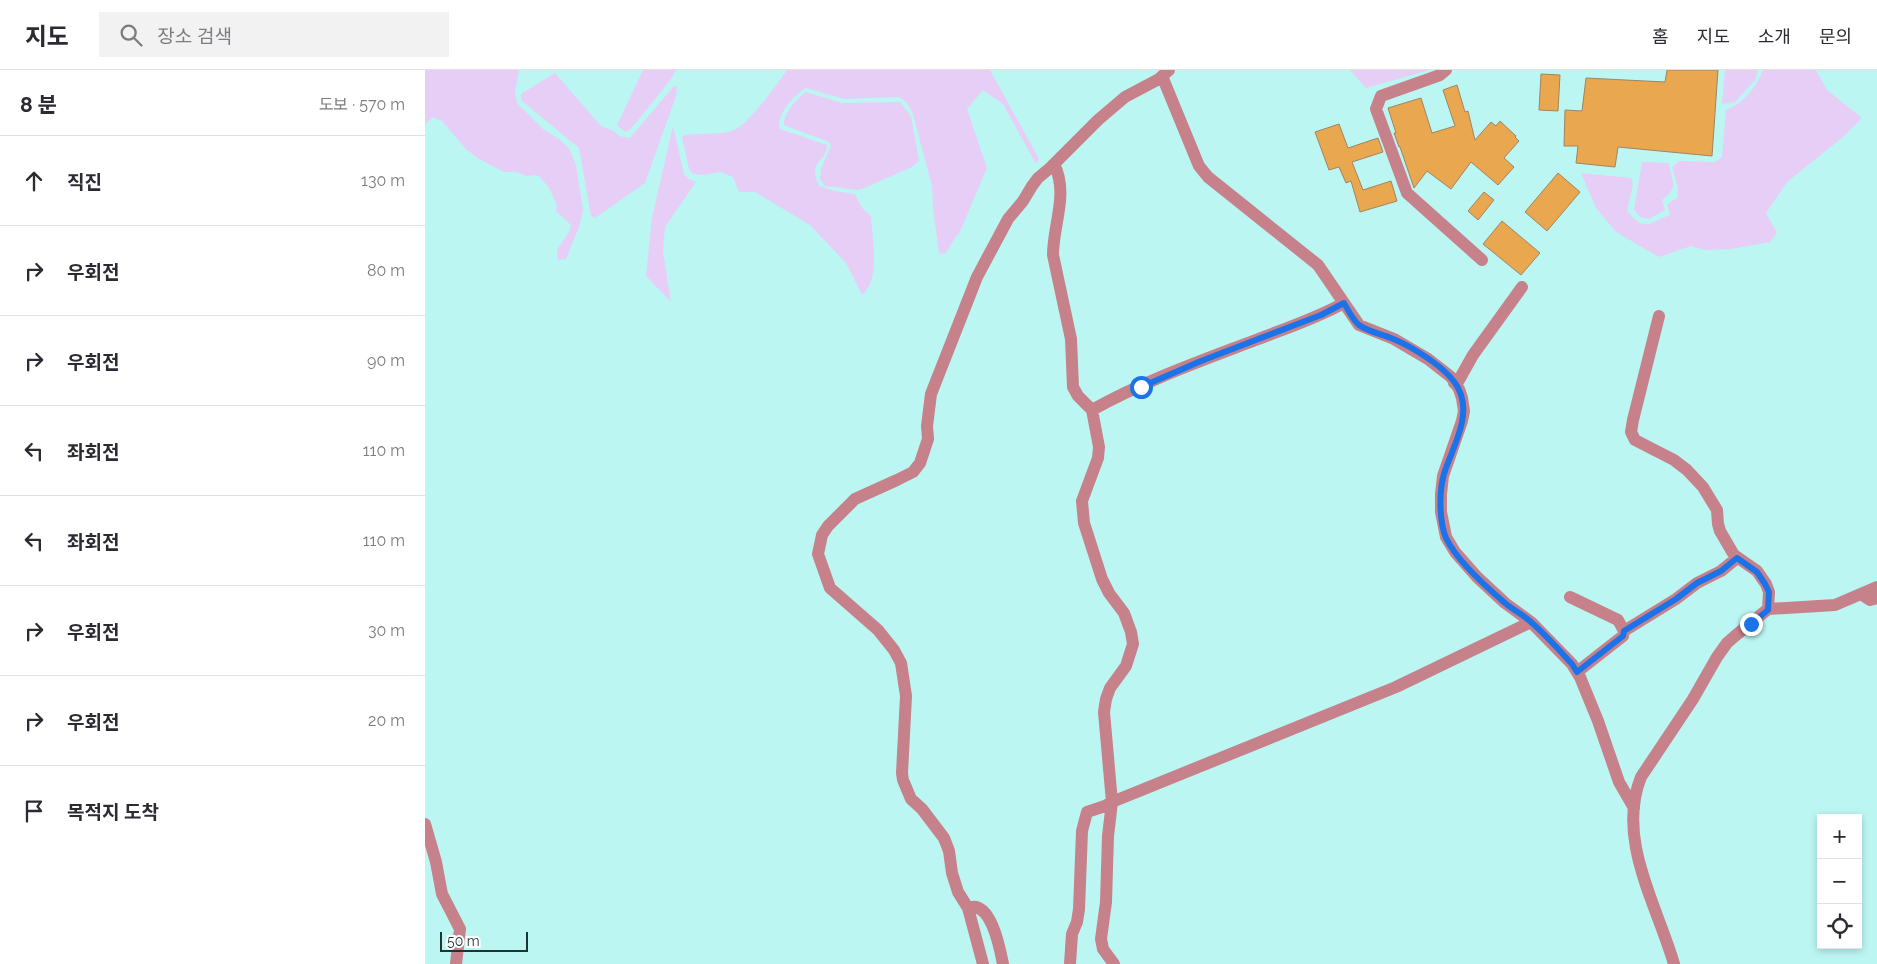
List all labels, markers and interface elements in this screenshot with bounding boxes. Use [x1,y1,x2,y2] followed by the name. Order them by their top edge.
[99,12,449,57] search box
[117,21,145,49] icon: search
[25,22,69,51] text: 지도
[157,25,232,47] text: 장소 검색
[1652,26,1669,47] text: 홈
[1697,26,1730,47] text: 지도
[1758,26,1791,47] text: 소개
[1819,26,1852,47] text: 문의
[20,92,57,117] text: 8 분
[319,95,405,114] text: 도보 · 570 m
[20,167,48,195] icon: ahead
[67,171,102,193] text: 직진
[361,171,405,190] text: 130 m
[20,257,48,285] icon: right
[67,261,119,283] text: 우회전
[367,261,405,280] text: 80 m
[20,347,48,375] icon: right
[67,351,119,373] text: 우회전
[367,351,405,370] text: 90 m
[1130,376,1153,399] route start
[20,437,48,465] icon: left
[67,441,119,463] text: 좌회전
[363,441,405,460] text: 110 m
[20,527,48,555] icon: left
[67,531,119,553] text: 좌회전
[363,531,405,550] text: 110 m
[1740,613,1763,636] route end
[20,617,48,645] icon: right
[67,621,119,643] text: 우회전
[368,621,405,640] text: 30 m
[20,707,48,735] icon: right
[67,711,119,733] text: 우회전
[368,711,405,730] text: 20 m
[20,797,48,825] icon: arrive
[67,801,159,823] text: 목적지 도착
[1817,814,1862,949] map controls
[1817,814,1862,859] button: +
[1817,859,1862,904] button: −
[1817,904,1862,949] button: locate
[440,929,527,952] scale bar
[447,933,480,949] text: 50 m

